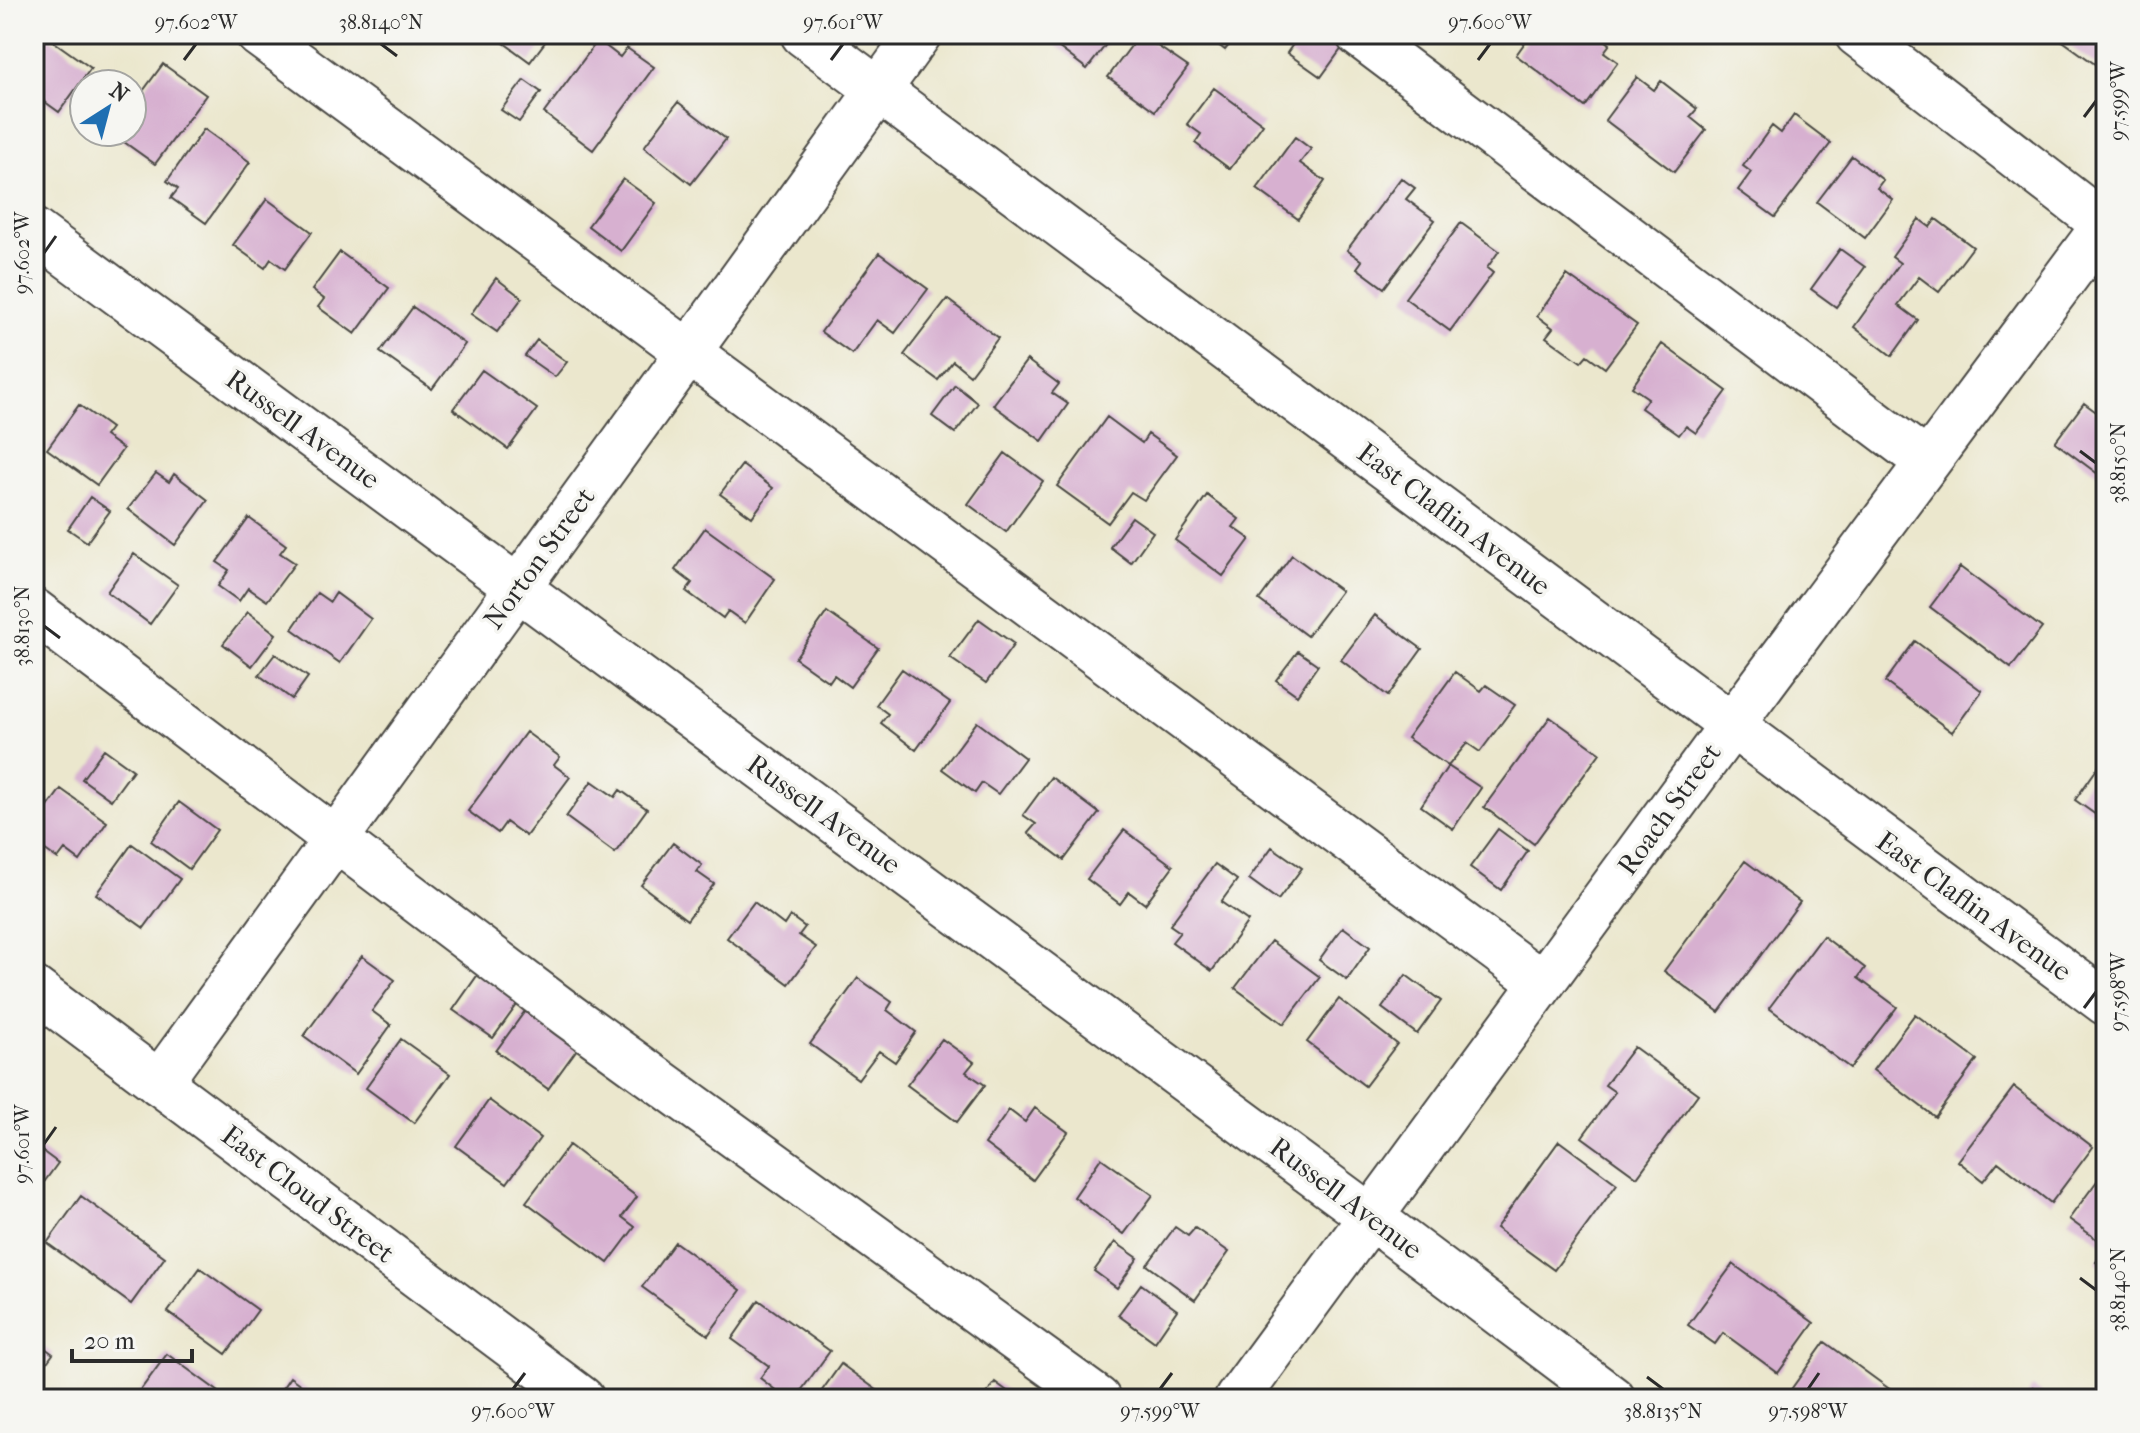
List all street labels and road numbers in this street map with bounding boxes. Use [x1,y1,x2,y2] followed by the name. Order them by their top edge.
[220,362,386,496] street label: Russell Avenue
[1351,436,1557,602] street label: East Claflin Avenue
[477,481,601,635] street label: Norton Street
[1610,737,1728,881] street label: Roach Street
[741,747,907,881] street label: Russell Avenue
[1870,824,2078,988] street label: East Claflin Avenue
[215,1118,401,1270] street label: East Cloud Street
[1263,1130,1429,1266] street label: Russell Avenue

